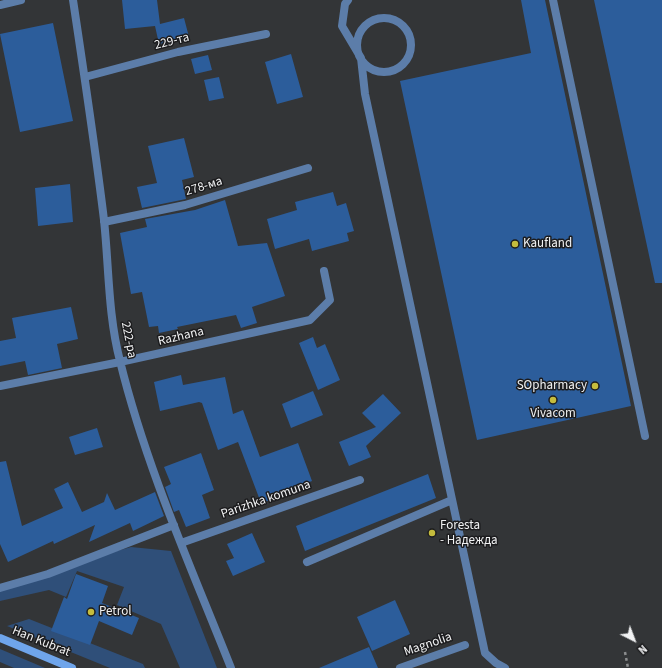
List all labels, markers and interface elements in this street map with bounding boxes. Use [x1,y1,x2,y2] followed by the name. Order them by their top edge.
[153,30,191,54] street label: 229-та
[183,174,225,200] street label: 278-ма
[523,236,572,252] place label: Kaufland
[510,239,520,249] marker: Kaufland
[117,320,139,360] street label: 222-ра
[156,324,206,350] street label: Razhana
[517,378,587,394] place label: SOpharmacy
[590,381,600,391] marker: SOpharmacy
[548,395,558,405] marker: Vivacom
[530,406,576,422] place label: Vivacom
[219,477,313,523] street label: Parizhka komuna
[440,518,498,549] place label: Foresta - Надежда
[427,528,437,538] marker: Foresta - Надежда
[99,604,132,620] place label: Petrol
[86,607,96,617] marker: Petrol
[614,620,654,660] north arrow
[10,623,72,661] street label: Han Kubrat
[402,630,454,660] street label: Magnolia
[635,641,650,657] text: N

